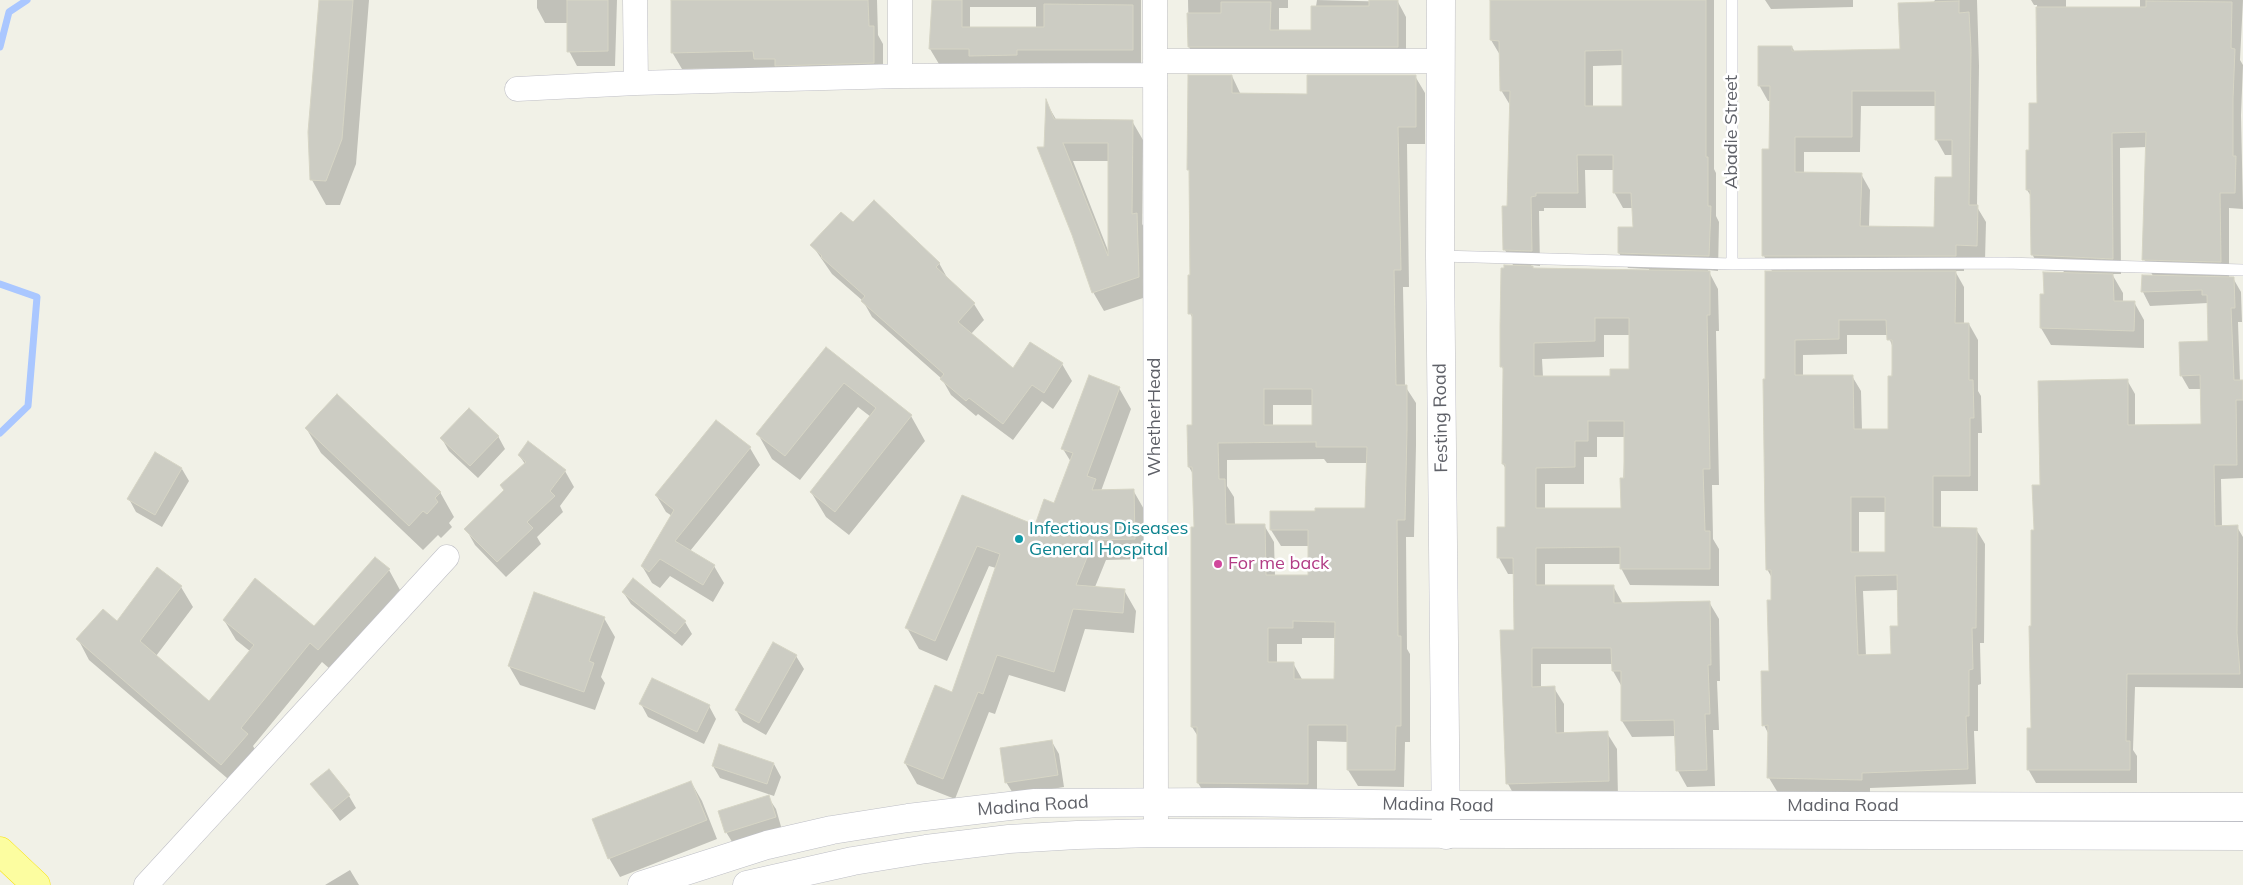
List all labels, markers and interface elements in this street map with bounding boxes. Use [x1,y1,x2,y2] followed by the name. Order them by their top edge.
[1721,75,1743,189] street label: Abadie Street
[1144,358,1166,476] street label: WhetherHead
[1429,363,1453,473] street label: Festing Road
[1029,518,1189,560] place label: Infectious Diseases General Hospital
[1013,533,1025,545] marker: Infectious Diseases General Hospital
[1228,553,1329,575] place label: For me back
[1212,558,1224,570] marker: For me back
[977,791,1089,821] street label: Madina Road
[1382,793,1494,817] street label: Madina Road
[1787,795,1899,817] street label: Madina Road

